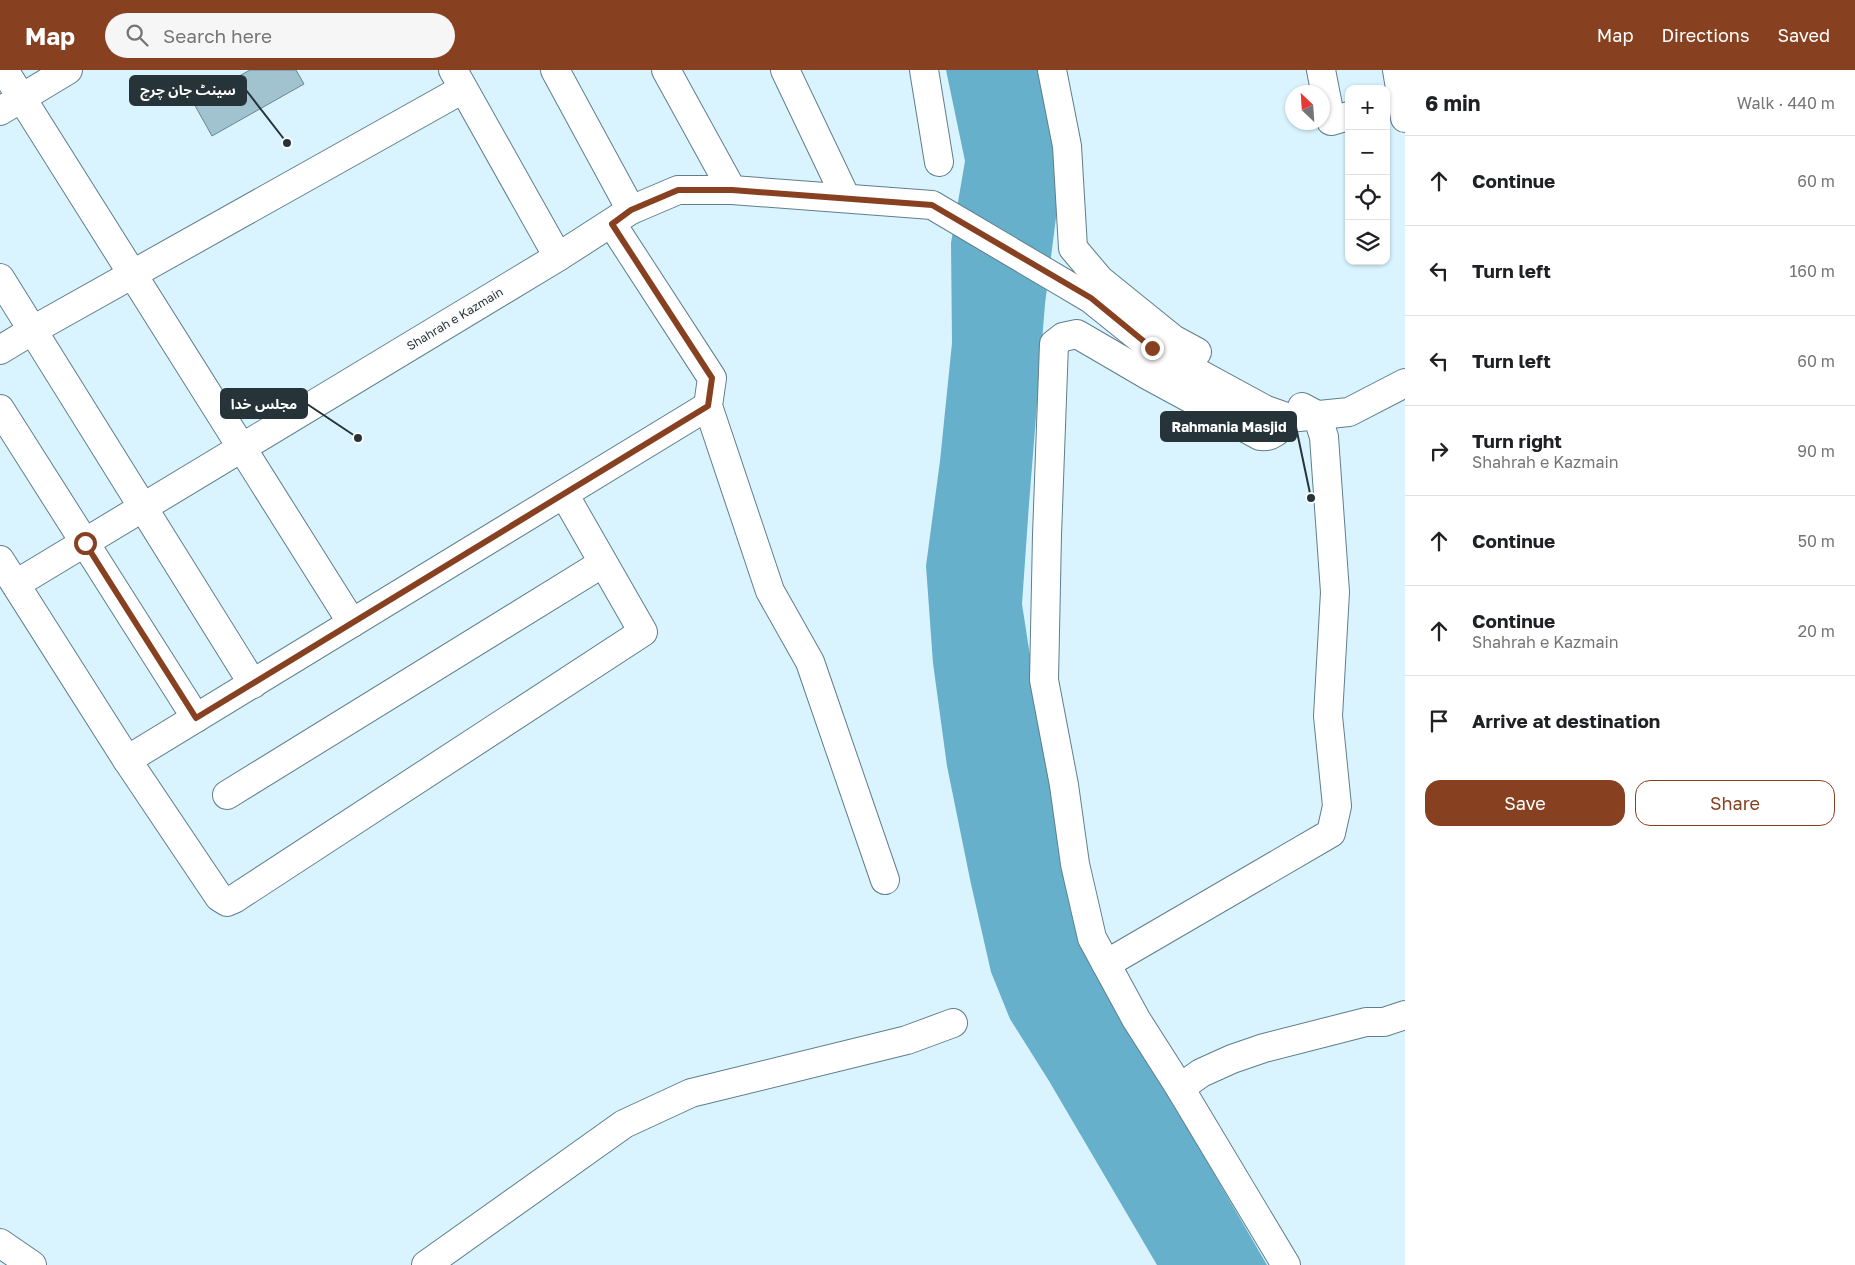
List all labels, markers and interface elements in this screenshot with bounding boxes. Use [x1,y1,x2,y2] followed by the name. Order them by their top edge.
[105,13,455,58] search box
[25,21,75,50] text: Map
[123,21,151,49] icon: search
[163,24,272,47] text: Search here
[1597,24,1633,46] text: Map
[1661,24,1749,46] text: Directions
[1777,24,1830,46] text: Saved
[130,76,246,105] callout: سینٹ جان چرچ
[140,81,236,101] text: سینٹ جان چرچ
[1285,85,1330,130] north arrow
[1345,85,1390,265] map controls
[1345,85,1390,130] button: +
[1425,90,1480,116] text: 6 min
[1737,93,1835,113] text: Walk · 440 m
[1345,130,1390,175] button: −
[1425,167,1453,195] icon: ahead
[1472,169,1555,192] text: Continue
[1797,171,1835,191] text: 60 m
[1345,175,1390,220] button: locate
[1345,220,1390,265] button: layers
[1425,257,1453,285] icon: left
[1472,259,1551,282] text: Turn left
[1789,261,1835,281] text: 160 m
[404,284,506,353] street label: Shahrah e Kazmain
[1141,337,1164,360] route end
[1425,347,1453,375] icon: left
[1472,349,1551,372] text: Turn left
[1797,351,1835,371] text: 60 m
[221,389,307,418] callout: مجلس خدا
[231,395,297,412] text: مجلس خدا
[1161,412,1296,441] callout: Rahmania Masjid
[1171,418,1287,435] text: Rahmania Masjid
[1472,429,1562,452] text: Turn right
[1425,437,1453,465] icon: right
[1797,441,1835,461] text: 90 m
[1472,452,1619,472] text: Shahrah e Kazmain
[1425,527,1453,555] icon: ahead
[1472,529,1555,552] text: Continue
[1798,531,1835,551] text: 50 m
[74,532,97,555] route start
[1472,609,1555,632] text: Continue
[1425,617,1453,645] icon: ahead
[1798,621,1835,641] text: 20 m
[1472,632,1619,652] text: Shahrah e Kazmain
[1425,707,1453,735] icon: arrive
[1472,709,1660,732] text: Arrive at destination
[1425,780,1625,826] button: Save
[1635,780,1835,826] button: Share

